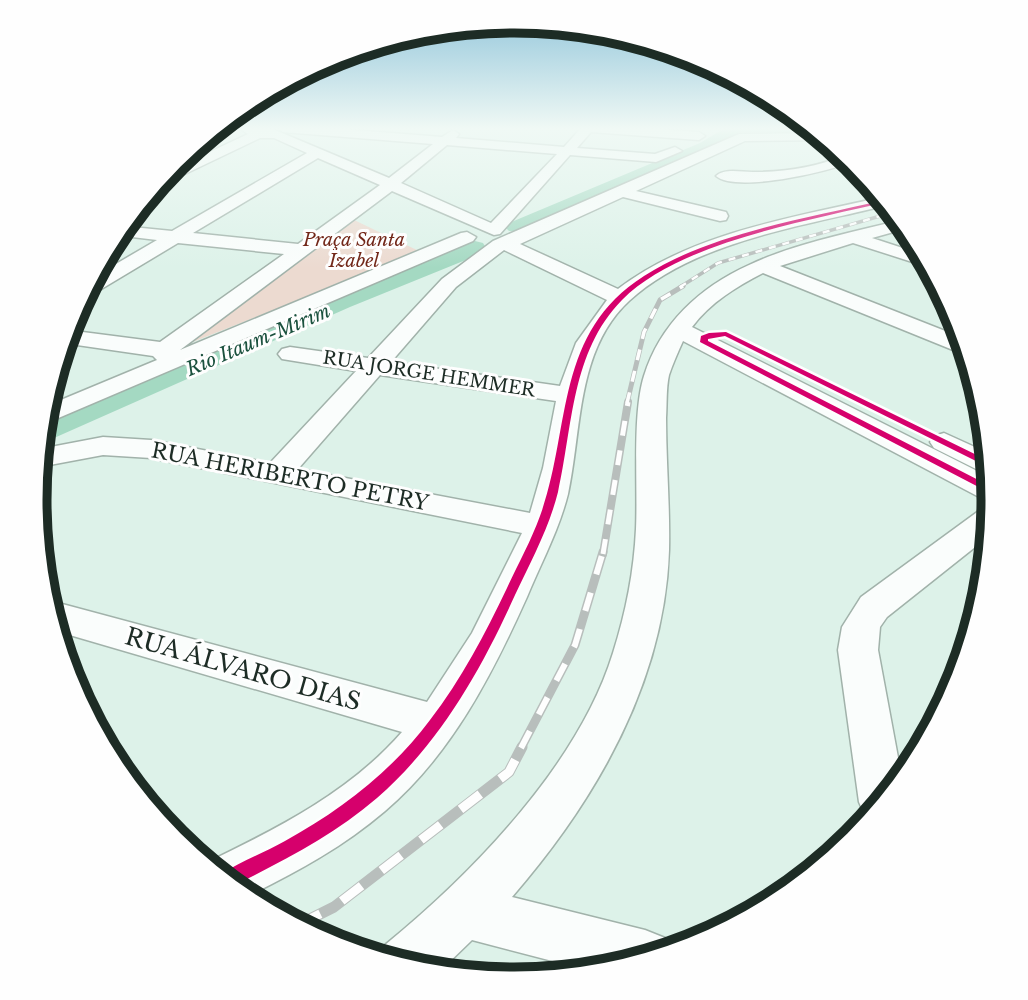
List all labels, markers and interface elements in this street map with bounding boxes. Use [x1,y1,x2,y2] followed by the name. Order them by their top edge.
[302,229,405,272] park label: Praça Santa Izabel
[182,299,334,381] water label: Rio Itaum-Mirim
[321,346,538,402] street label: RUA JORGE HEMMER
[149,437,432,517] street label: RUA HERIBERTO PETRY
[122,621,364,717] street label: RUA ÁLVARO DIAS

